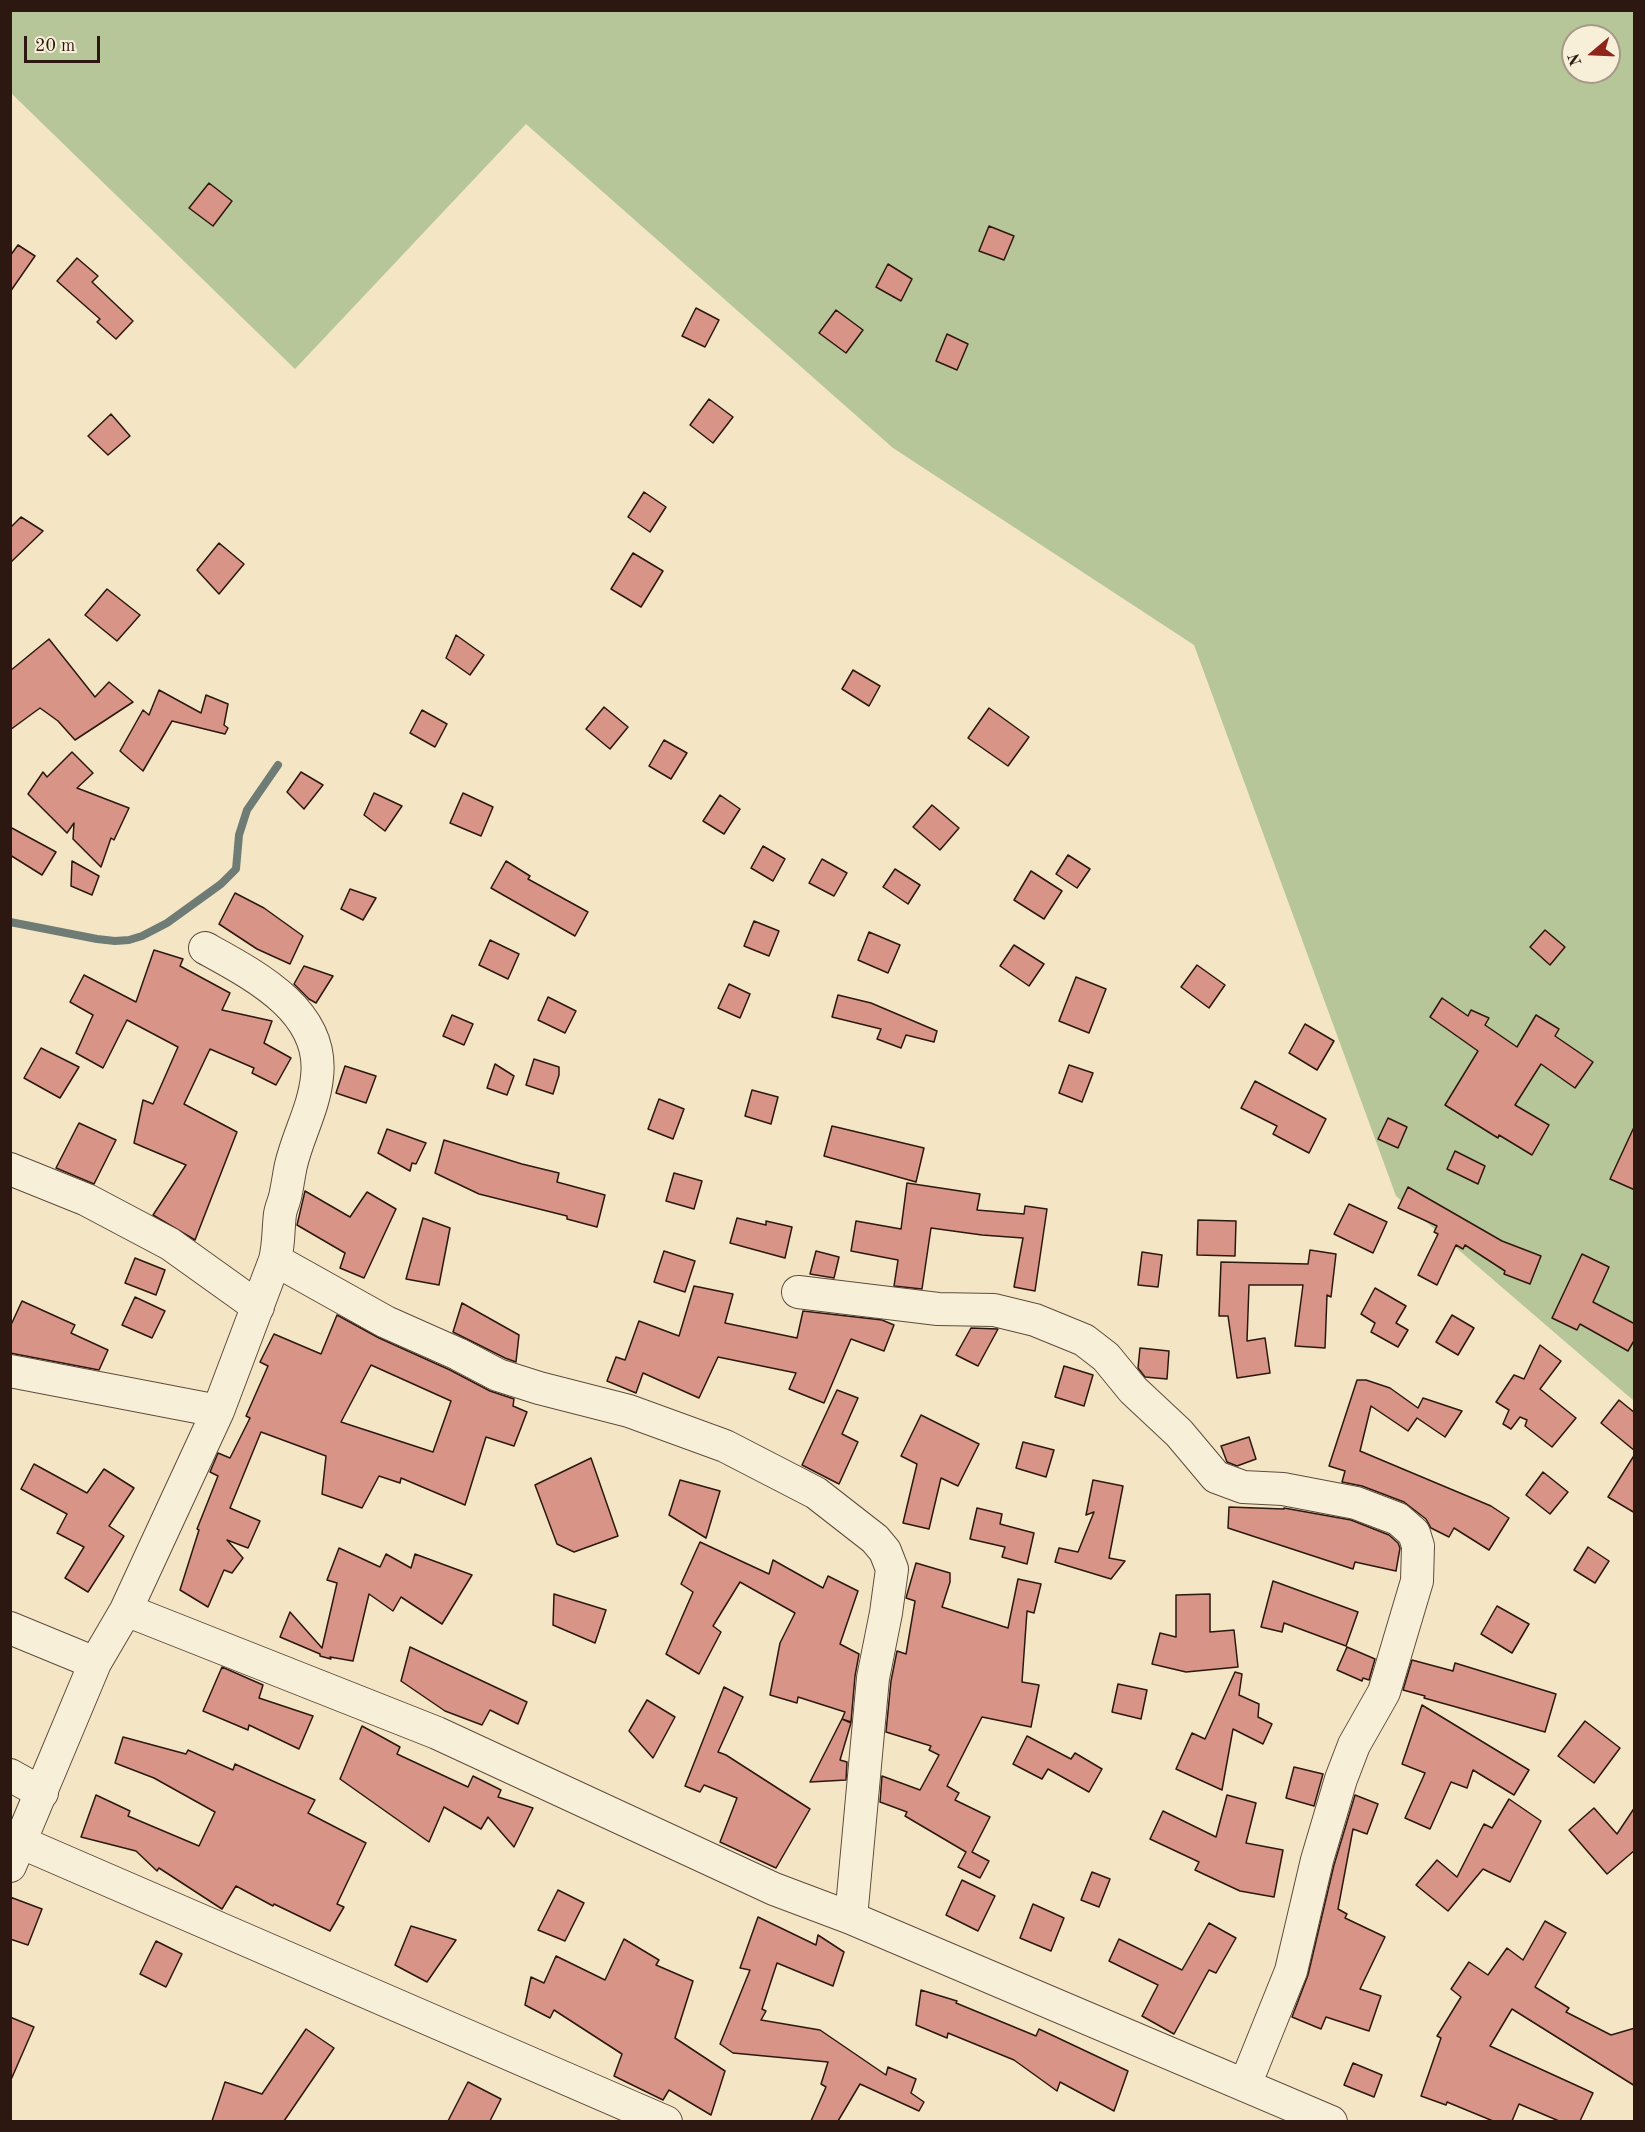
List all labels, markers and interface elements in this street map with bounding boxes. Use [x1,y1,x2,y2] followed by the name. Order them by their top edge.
[27,24,104,62] scale bar
[1561,24,1621,84] north arrow
[35,37,75,55] text: 20 m
[1566,51,1585,68] text: N

